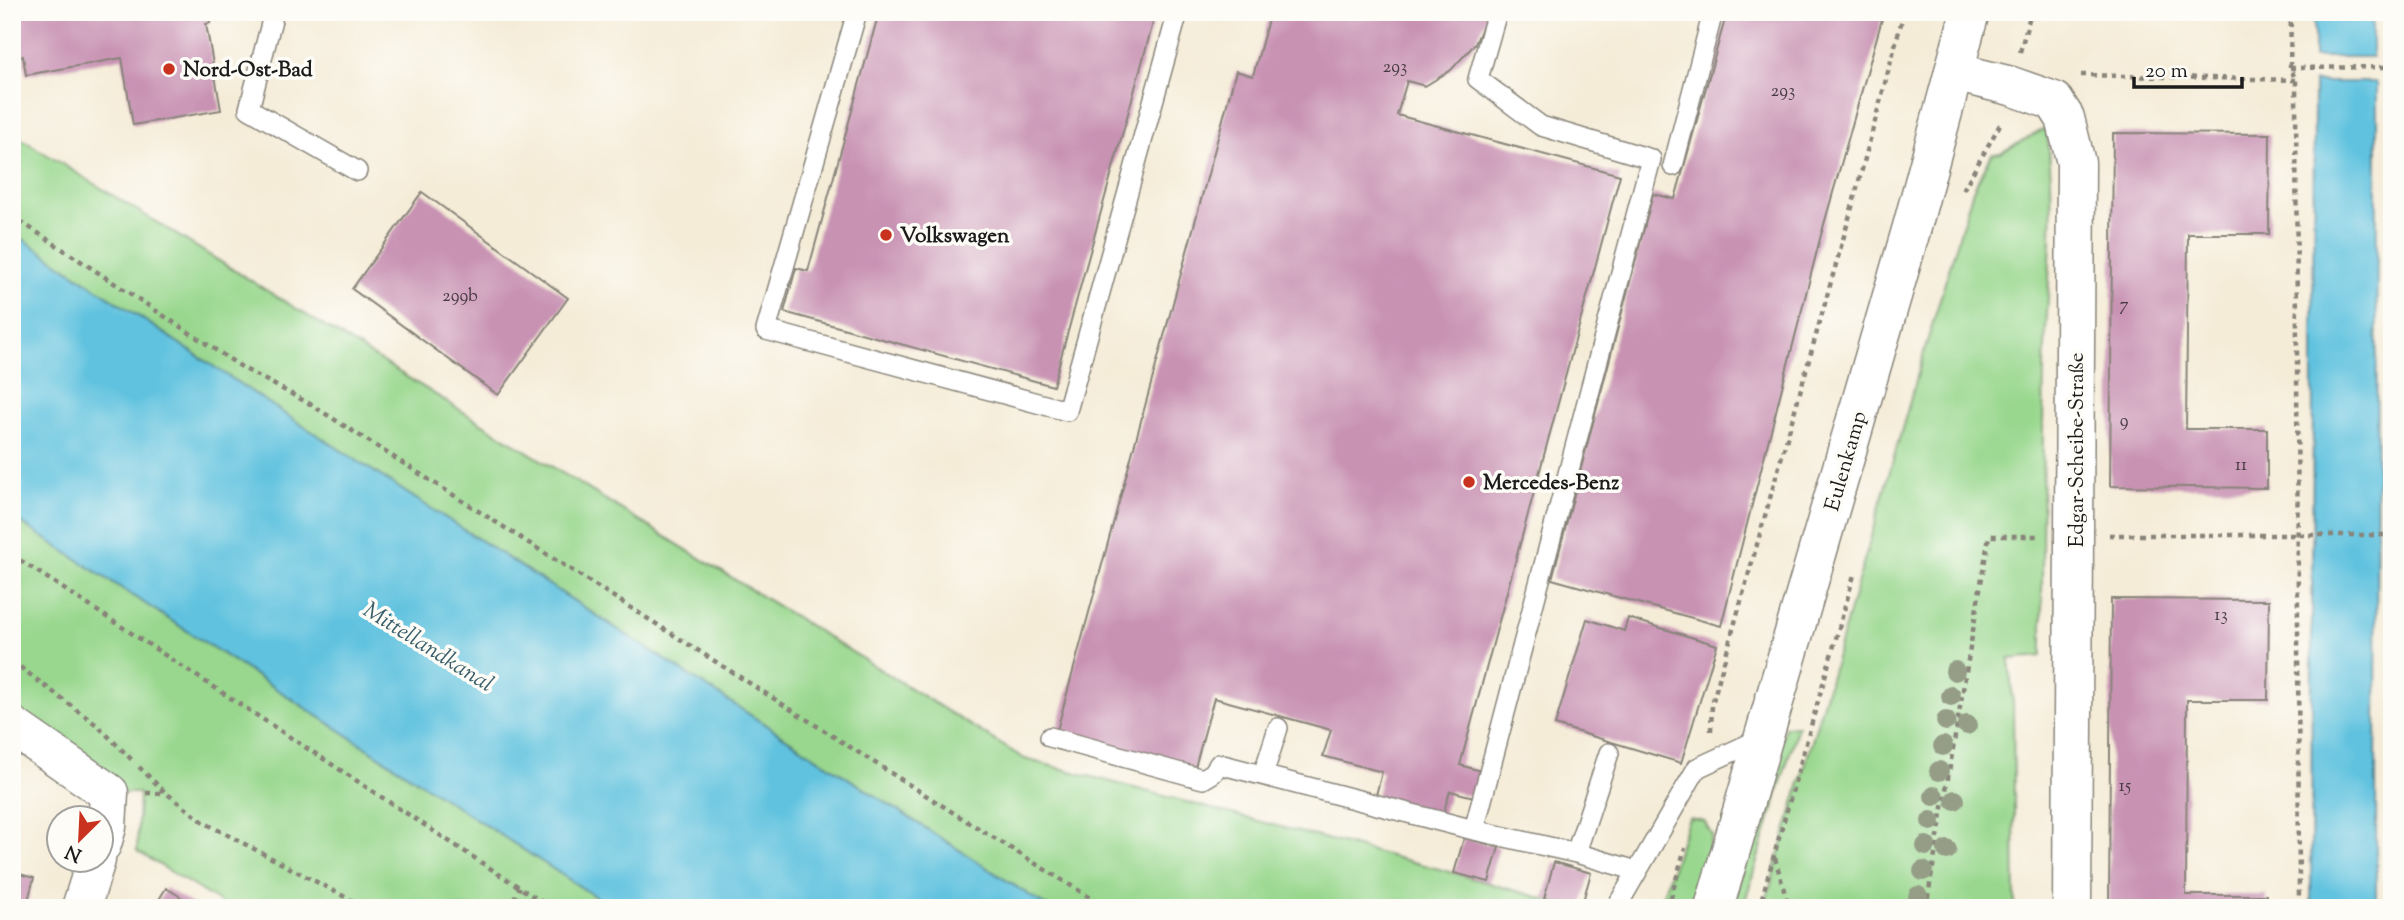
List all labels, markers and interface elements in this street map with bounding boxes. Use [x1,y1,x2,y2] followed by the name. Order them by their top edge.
[2134,46,2243,90] scale bar
[1383,55,1407,81] house number: 293
[183,56,313,86] place label: Nord-Ost-Bad
[2145,57,2188,87] text: 20 m
[161,61,177,77] marker: Nord-Ost-Bad
[1771,79,1795,105] house number: 293
[900,222,1010,252] place label: Volkswagen
[878,227,894,243] marker: Volkswagen
[442,284,478,310] house number: 299b
[2119,293,2129,319] house number: 7
[2063,352,2093,548] street label: Edgar-Scheibe-Straße
[1818,408,1875,515] street label: Eulenkamp
[2120,409,2129,435] house number: 9
[2235,453,2247,479] house number: 11
[1483,469,1619,499] place label: Mercedes-Benz
[1461,474,1477,490] marker: Mercedes-Benz
[356,595,499,701] water label: Mittellandkanal
[2214,603,2228,629] house number: 13
[2119,774,2131,800] house number: 15
[46,804,116,874] north arrow
[62,837,87,868] text: N

